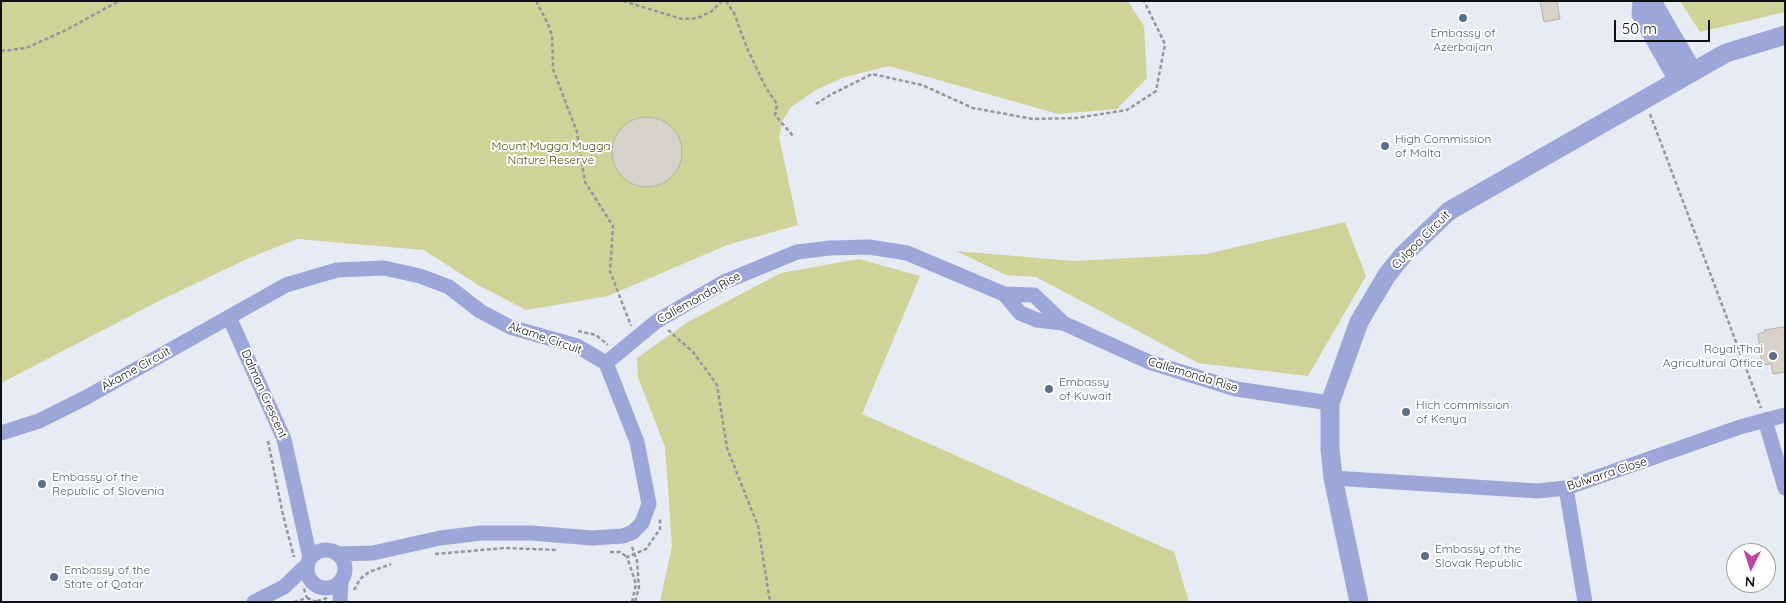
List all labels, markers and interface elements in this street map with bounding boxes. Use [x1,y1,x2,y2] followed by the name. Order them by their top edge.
[1616,10,1712,42] scale bar
[1457,12,1469,24] marker: Embassy of Azerbaijan
[1622,19,1657,38] text: 50 m
[1430,26,1496,54] place label: Embassy of Azerbaijan
[1395,132,1491,160] place label: High Commission of Malta
[491,139,611,167] park label: Mount Mugga Mugga Nature Reserve
[1379,140,1391,152] marker: High Commission of Malta
[1389,208,1453,272] street label: Culgoa Circuit
[655,269,743,327] street label: Callemonda Rise
[506,319,584,357] street label: Akame Circuit
[1663,342,1763,370] place label: Royal Thai Agricultural Office
[99,344,173,394] street label: Akame Circuit
[238,347,290,441] street label: Dalman Crescent
[1767,350,1779,362] marker: Royal Thai Agricultural Office
[1146,354,1240,396] street label: Callemonda Rise
[1059,375,1112,403] place label: Embassy of Kuwait
[1043,383,1055,395] marker: Embassy of Kuwait
[1416,398,1509,426] place label: Hich commission of Kenya
[1400,406,1412,418] marker: Hich commission of Kenya
[1565,454,1649,494] street label: Bulwarra Close
[52,470,164,498] place label: Embassy of the Republic of Slovenia
[36,478,48,490] marker: Embassy of the Republic of Slovenia
[1435,542,1523,570] place label: Embassy of the Slovak Republic
[1726,543,1776,593] north arrow
[1419,550,1431,562] marker: Embassy of the Slovak Republic
[64,563,150,591] place label: Embassy of the State of Qatar
[48,571,60,583] marker: Embassy of the State of Qatar
[1744,573,1756,591] text: N

